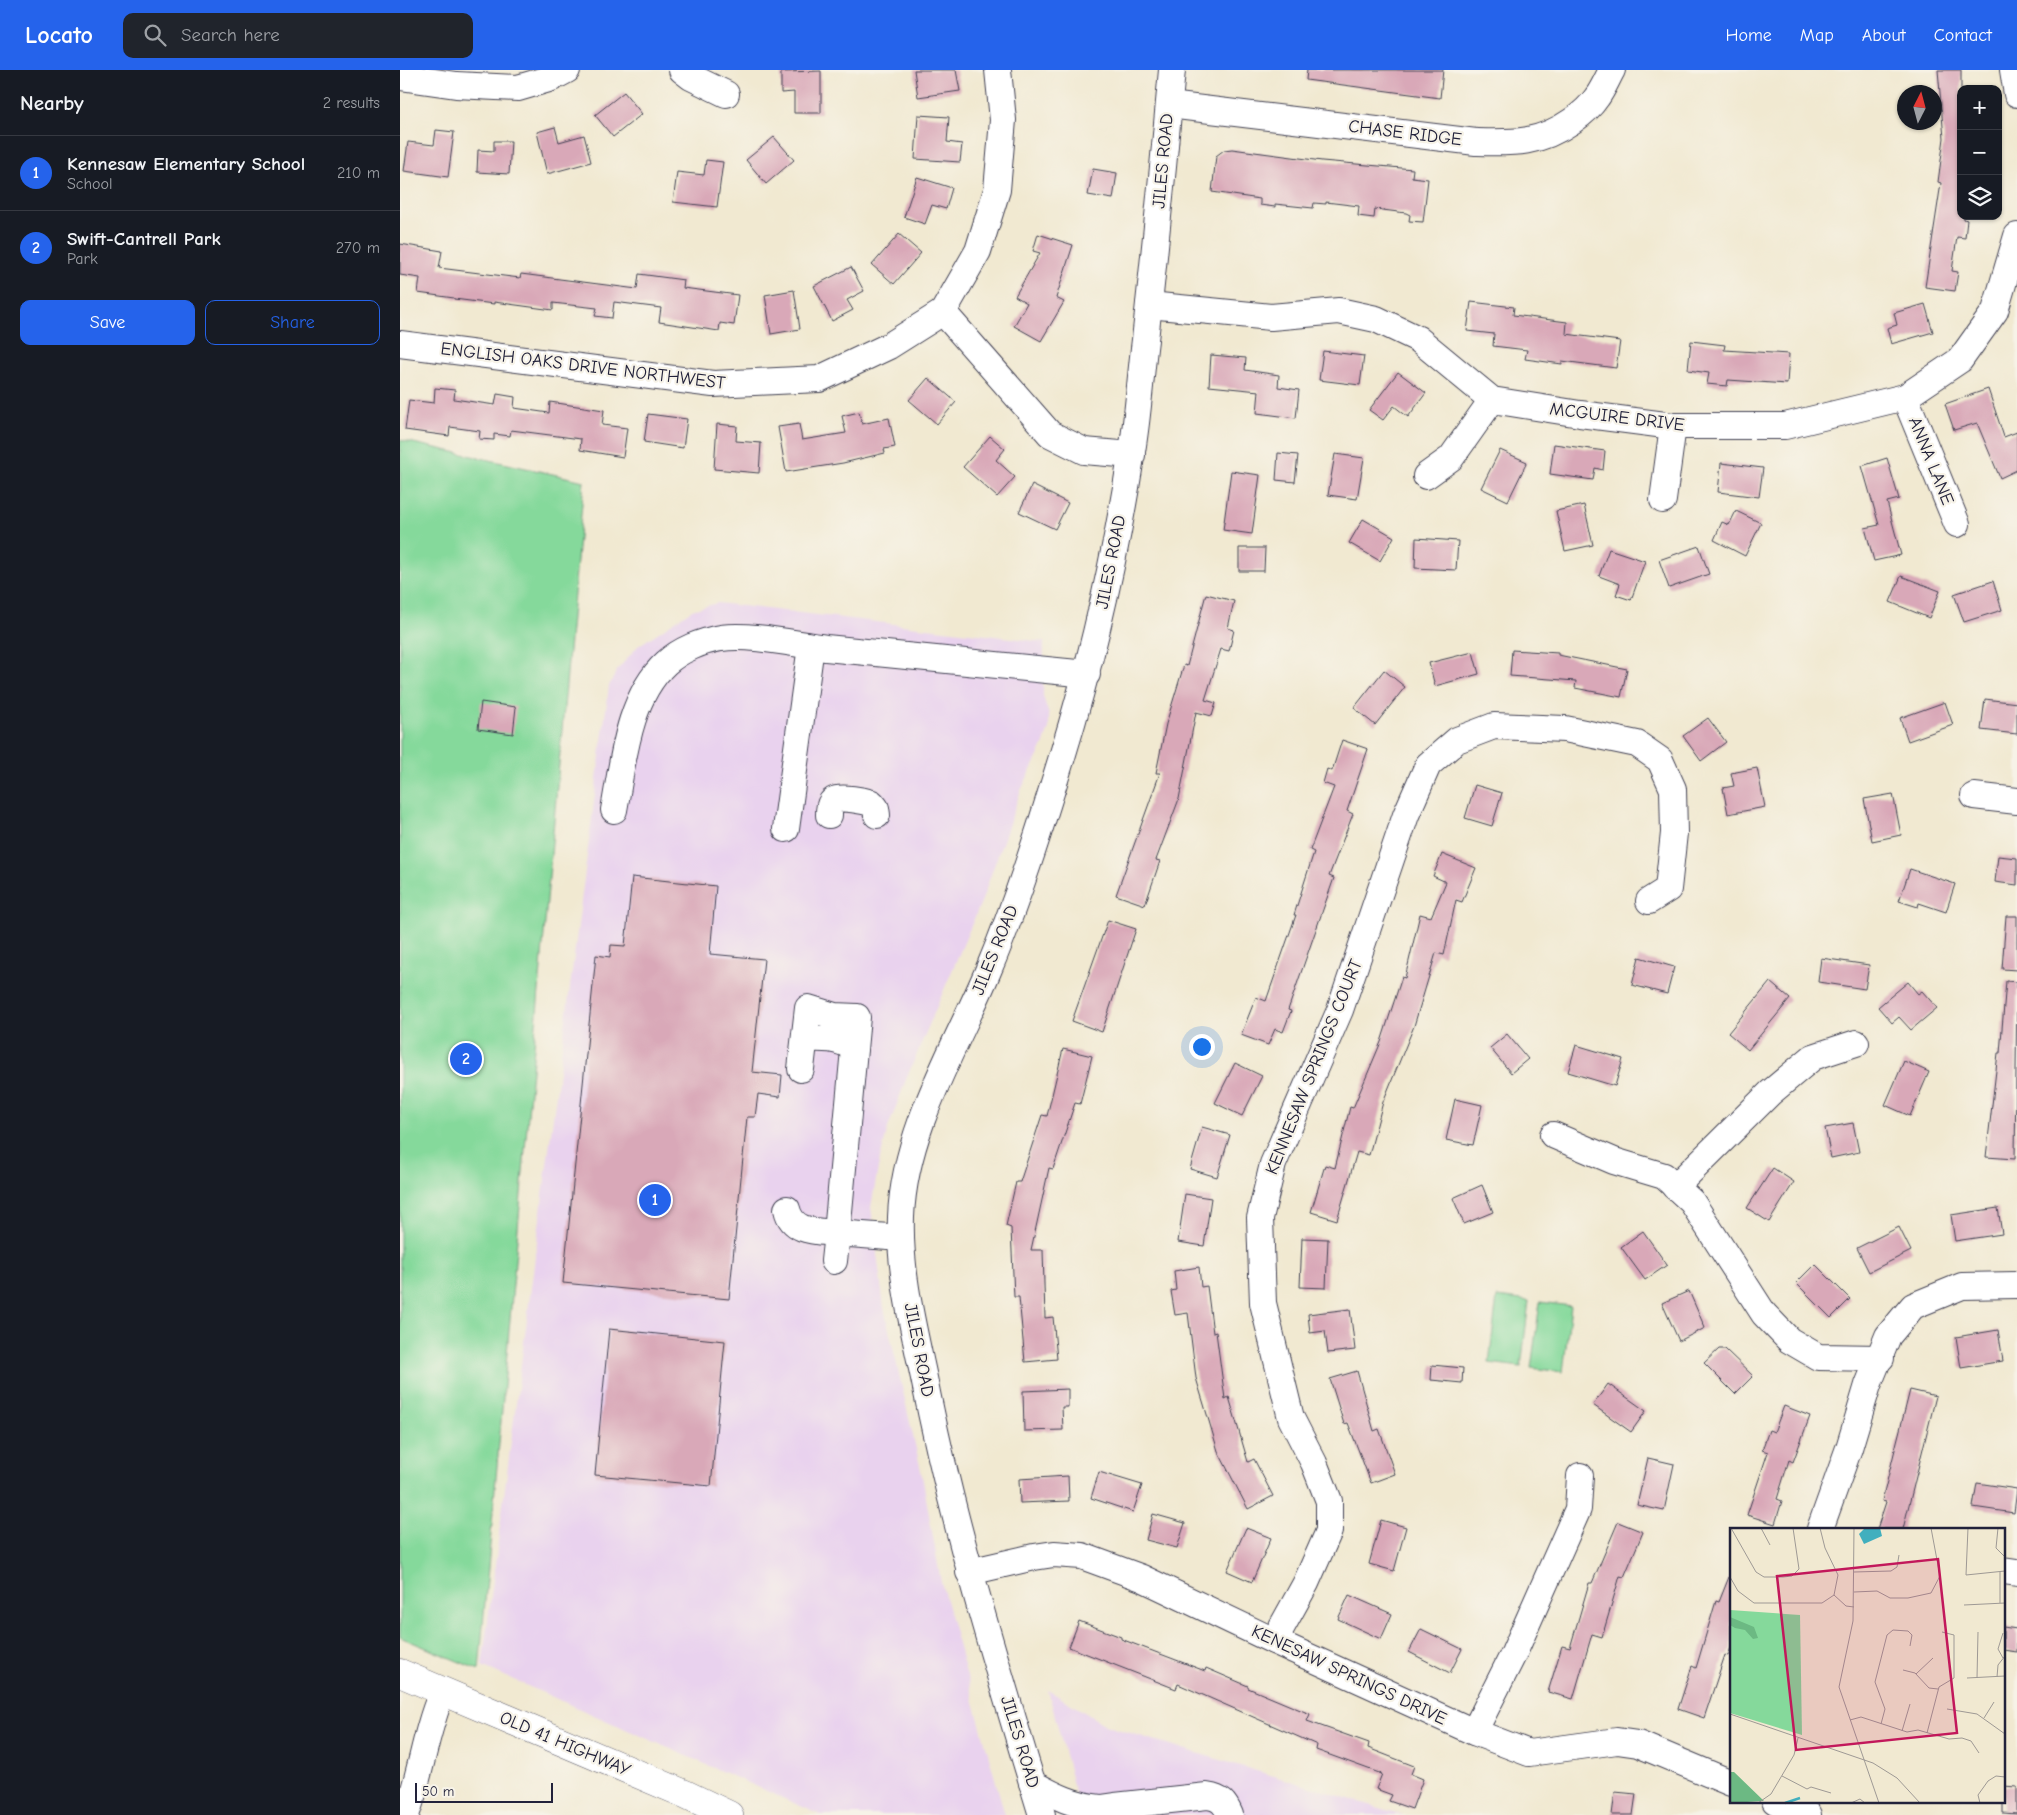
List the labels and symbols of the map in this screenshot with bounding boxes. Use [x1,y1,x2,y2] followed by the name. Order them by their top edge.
[1897,85,1942,130] north arrow
[1148,113,1178,209] street label: JILES ROAD
[1347,116,1463,150] street label: CHASE RIDGE
[439,338,727,394] street label: ENGLISH OAKS DRIVE NORTHWEST
[1548,398,1686,436] street label: MCGUIRE DRIVE
[1904,414,1958,508] street label: ANNA LANE
[1092,513,1130,611] street label: JILES ROAD
[967,902,1023,998] street label: JILES ROAD
[1261,956,1367,1178] street label: KENNESAW SPRINGS COURT
[1189,1034,1215,1060] your location
[450,1040,482,1078] pin: 2
[639,1181,671,1219] pin: 1
[900,1301,938,1399] street label: JILES ROAD
[1730,1528,2004,1802] inset map
[1248,1620,1450,1730] street label: KENESAW SPRINGS DRIVE
[996,1693,1044,1791] street label: JILES ROAD
[496,1707,634,1781] street label: OLD 41 HIGHWAY
[415,1780,552,1803] scale bar

